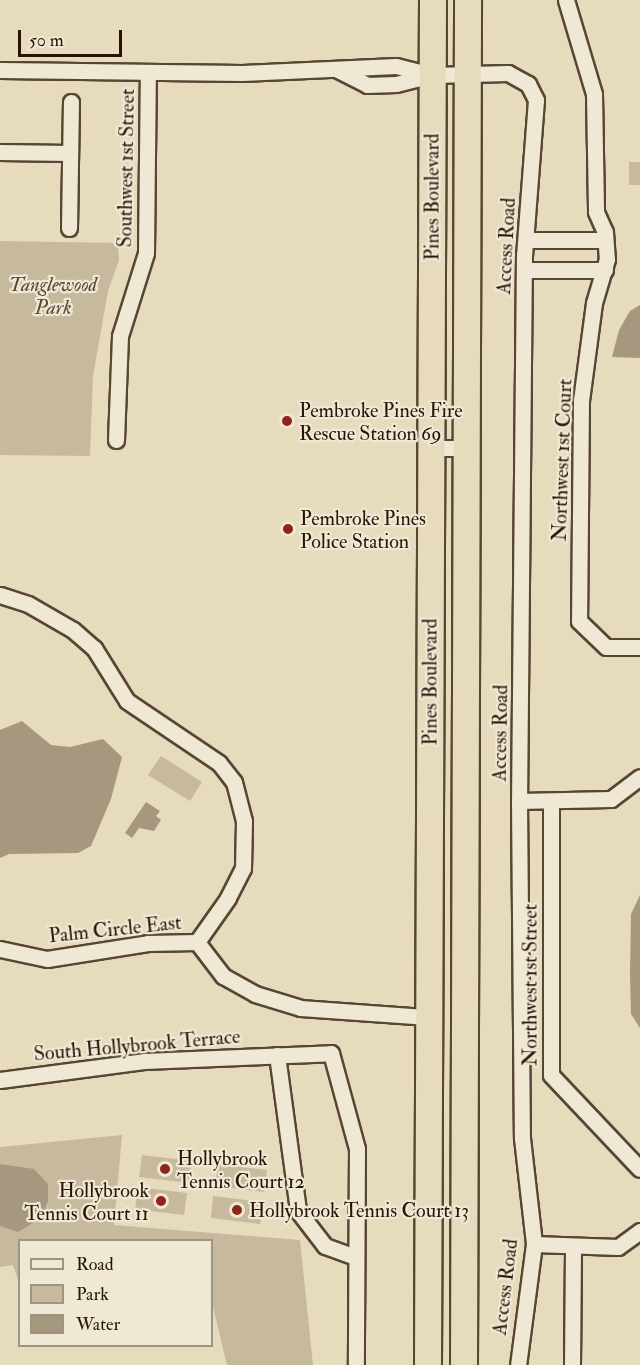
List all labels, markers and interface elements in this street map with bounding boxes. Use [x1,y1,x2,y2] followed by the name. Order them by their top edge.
[21,18,124,56] scale bar
[29,29,64,52] text: 50 m
[113,88,139,248] street label: Southwest 1st Street
[420,133,444,261] street label: Pines Boulevard
[491,197,521,295] street label: Access Road
[9,272,97,319] park label: Tanglewood Park
[547,378,577,542] street label: Northwest 1st Court
[299,398,463,445] place label: Pembroke Pines Fire Rescue Station 69
[280,414,294,428] marker: Pembroke Pines Fire Rescue Station 69
[300,506,426,553] place label: Pembroke Pines Police Station
[281,522,295,536] marker: Pembroke Pines Police Station
[418,618,442,746] street label: Pines Boulevard
[487,684,513,782] street label: Access Road
[518,904,542,1066] street label: Northwest 1st Street
[48,910,182,948] street label: Palm Circle East
[33,1024,241,1066] street label: South Hollybrook Terrace
[177,1146,305,1193] place label: Hollybrook Tennis Court 12
[158,1162,172,1176] marker: Hollybrook Tennis Court 12
[24,1178,149,1225] place label: Hollybrook Tennis Court 11
[154,1194,168,1208] marker: Hollybrook Tennis Court 11
[249,1198,469,1222] place label: Hollybrook Tennis Court 13
[230,1203,244,1217] marker: Hollybrook Tennis Court 13
[487,1237,523,1337] street label: Access Road
[18,1239,213,1347] legend
[76,1253,114,1276] text: Road
[76,1283,109,1306] text: Park
[76,1313,120,1336] text: Water

